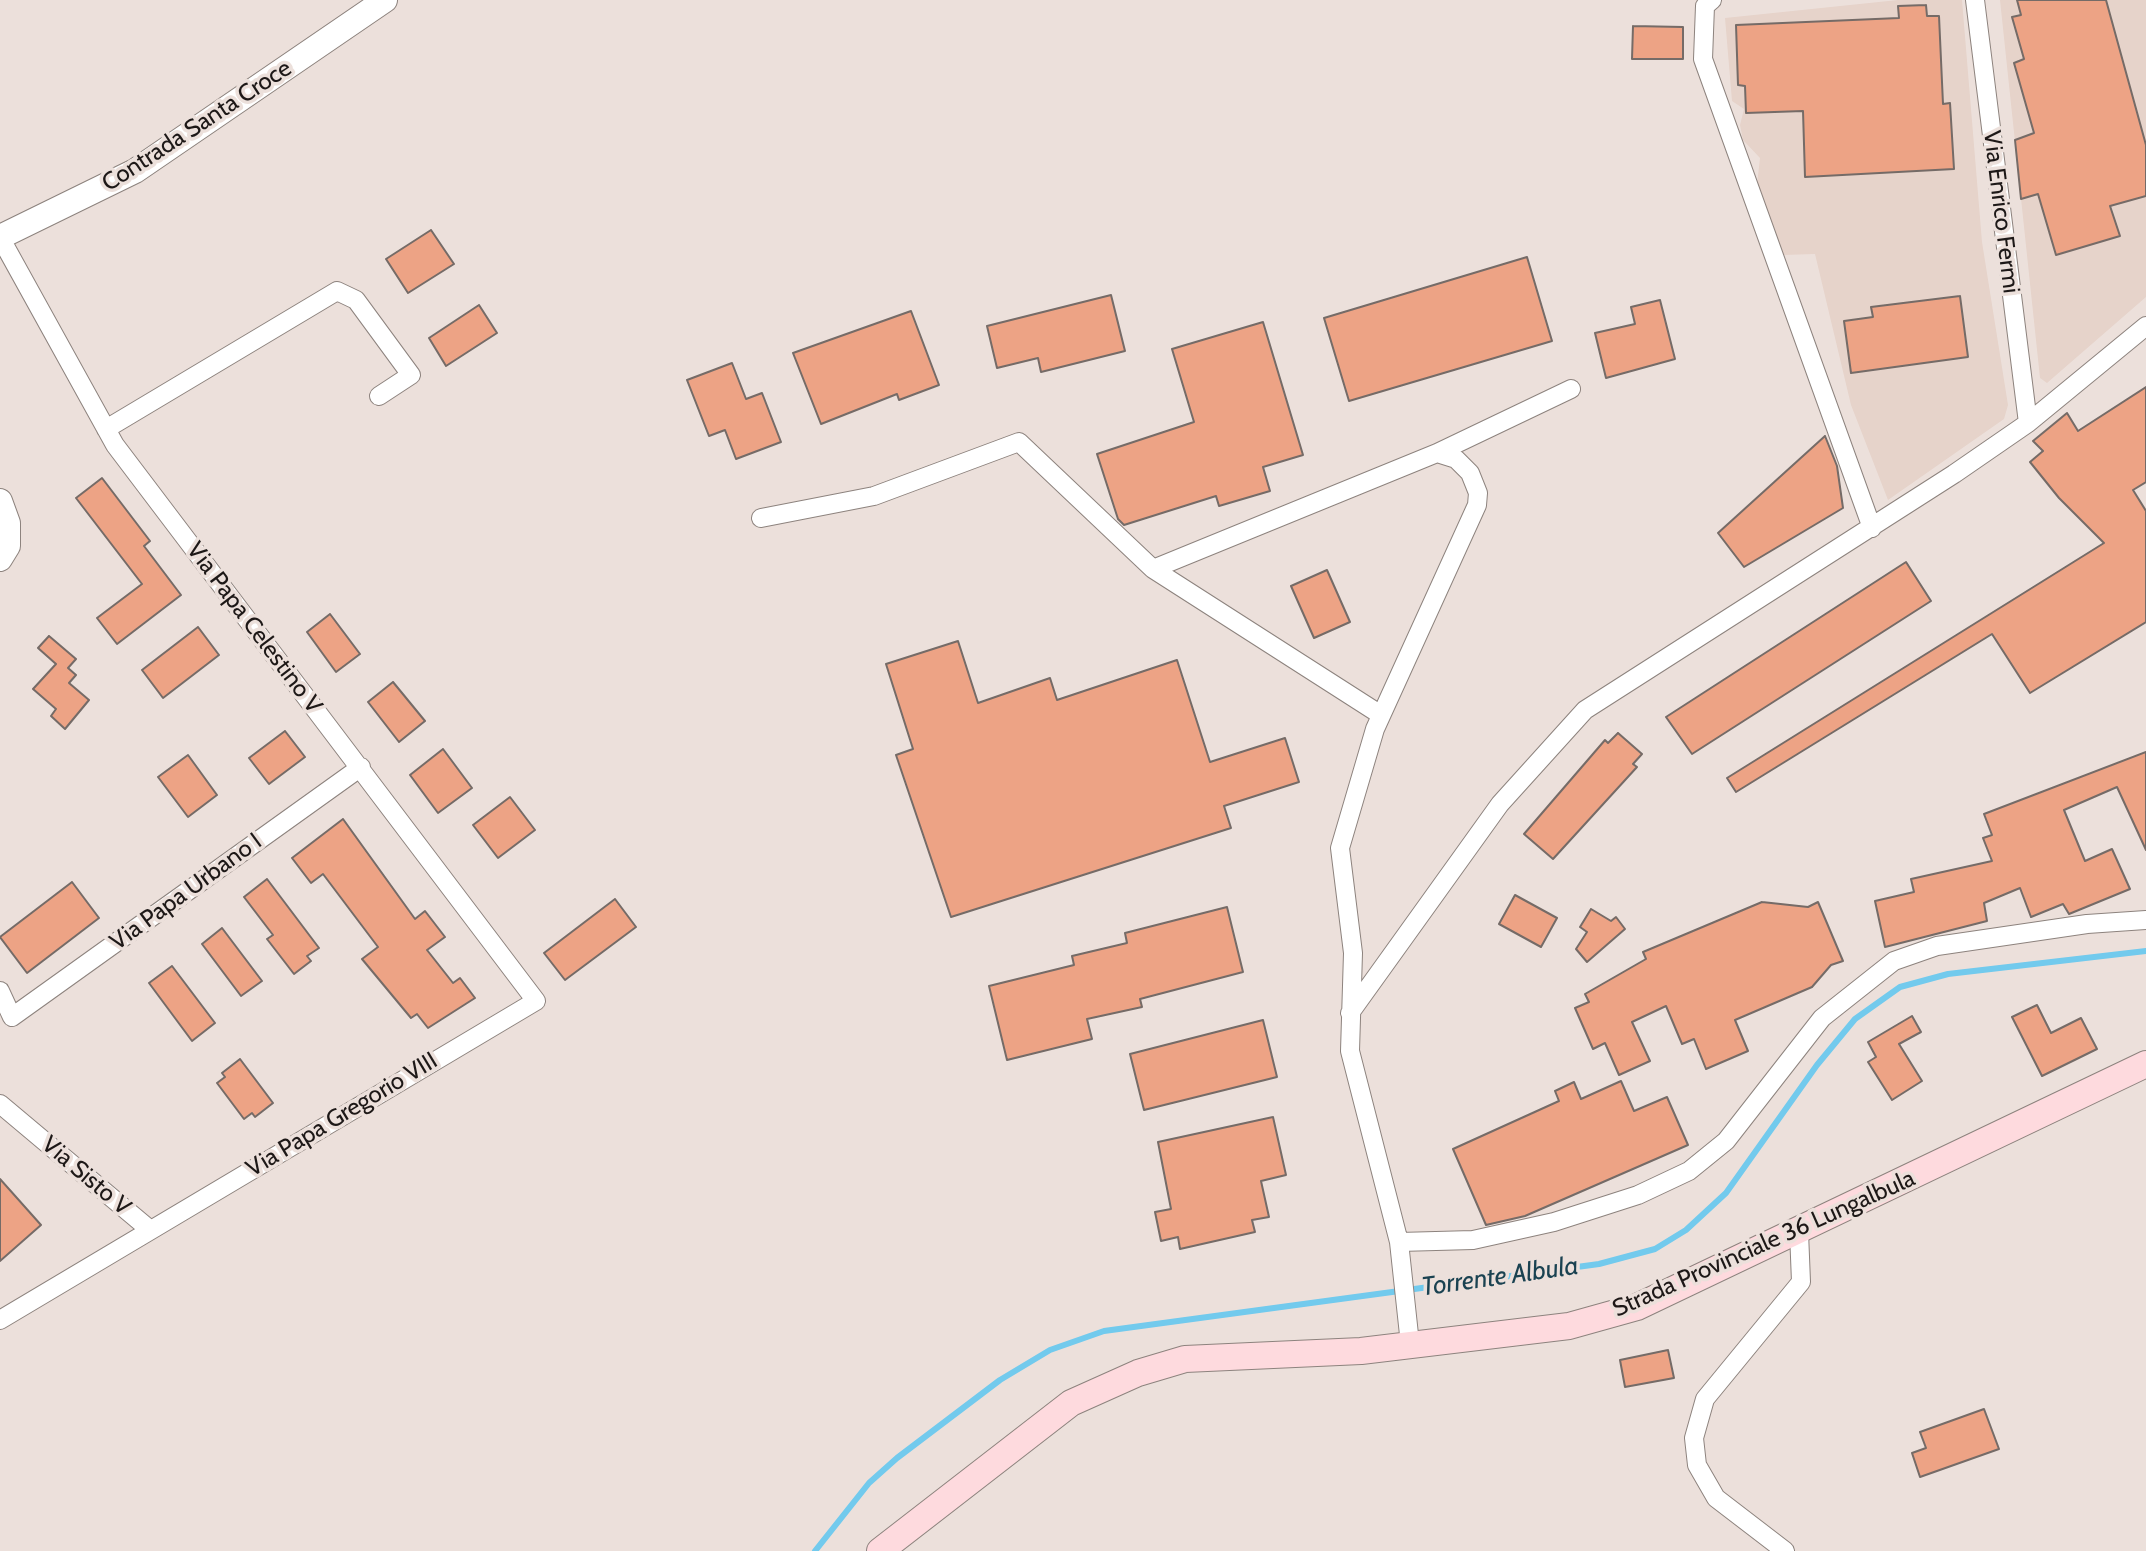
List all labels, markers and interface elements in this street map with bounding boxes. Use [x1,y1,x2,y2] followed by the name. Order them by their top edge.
[97,54,297,198] street label: Contrada Santa Croce
[1977,129,2025,295] street label: Via Enrico Fermi
[180,537,328,719] street label: Via Papa Celestino V
[105,827,267,957] street label: Via Papa Urbano I
[241,1047,443,1183] street label: Via Papa Gregorio VIII
[35,1130,137,1222] street label: Via Sisto V
[1608,1164,1920,1324] street label: Strada Provinciale 36 Lungalbula
[1420,1251,1580,1303] water label: Torrente Albula

